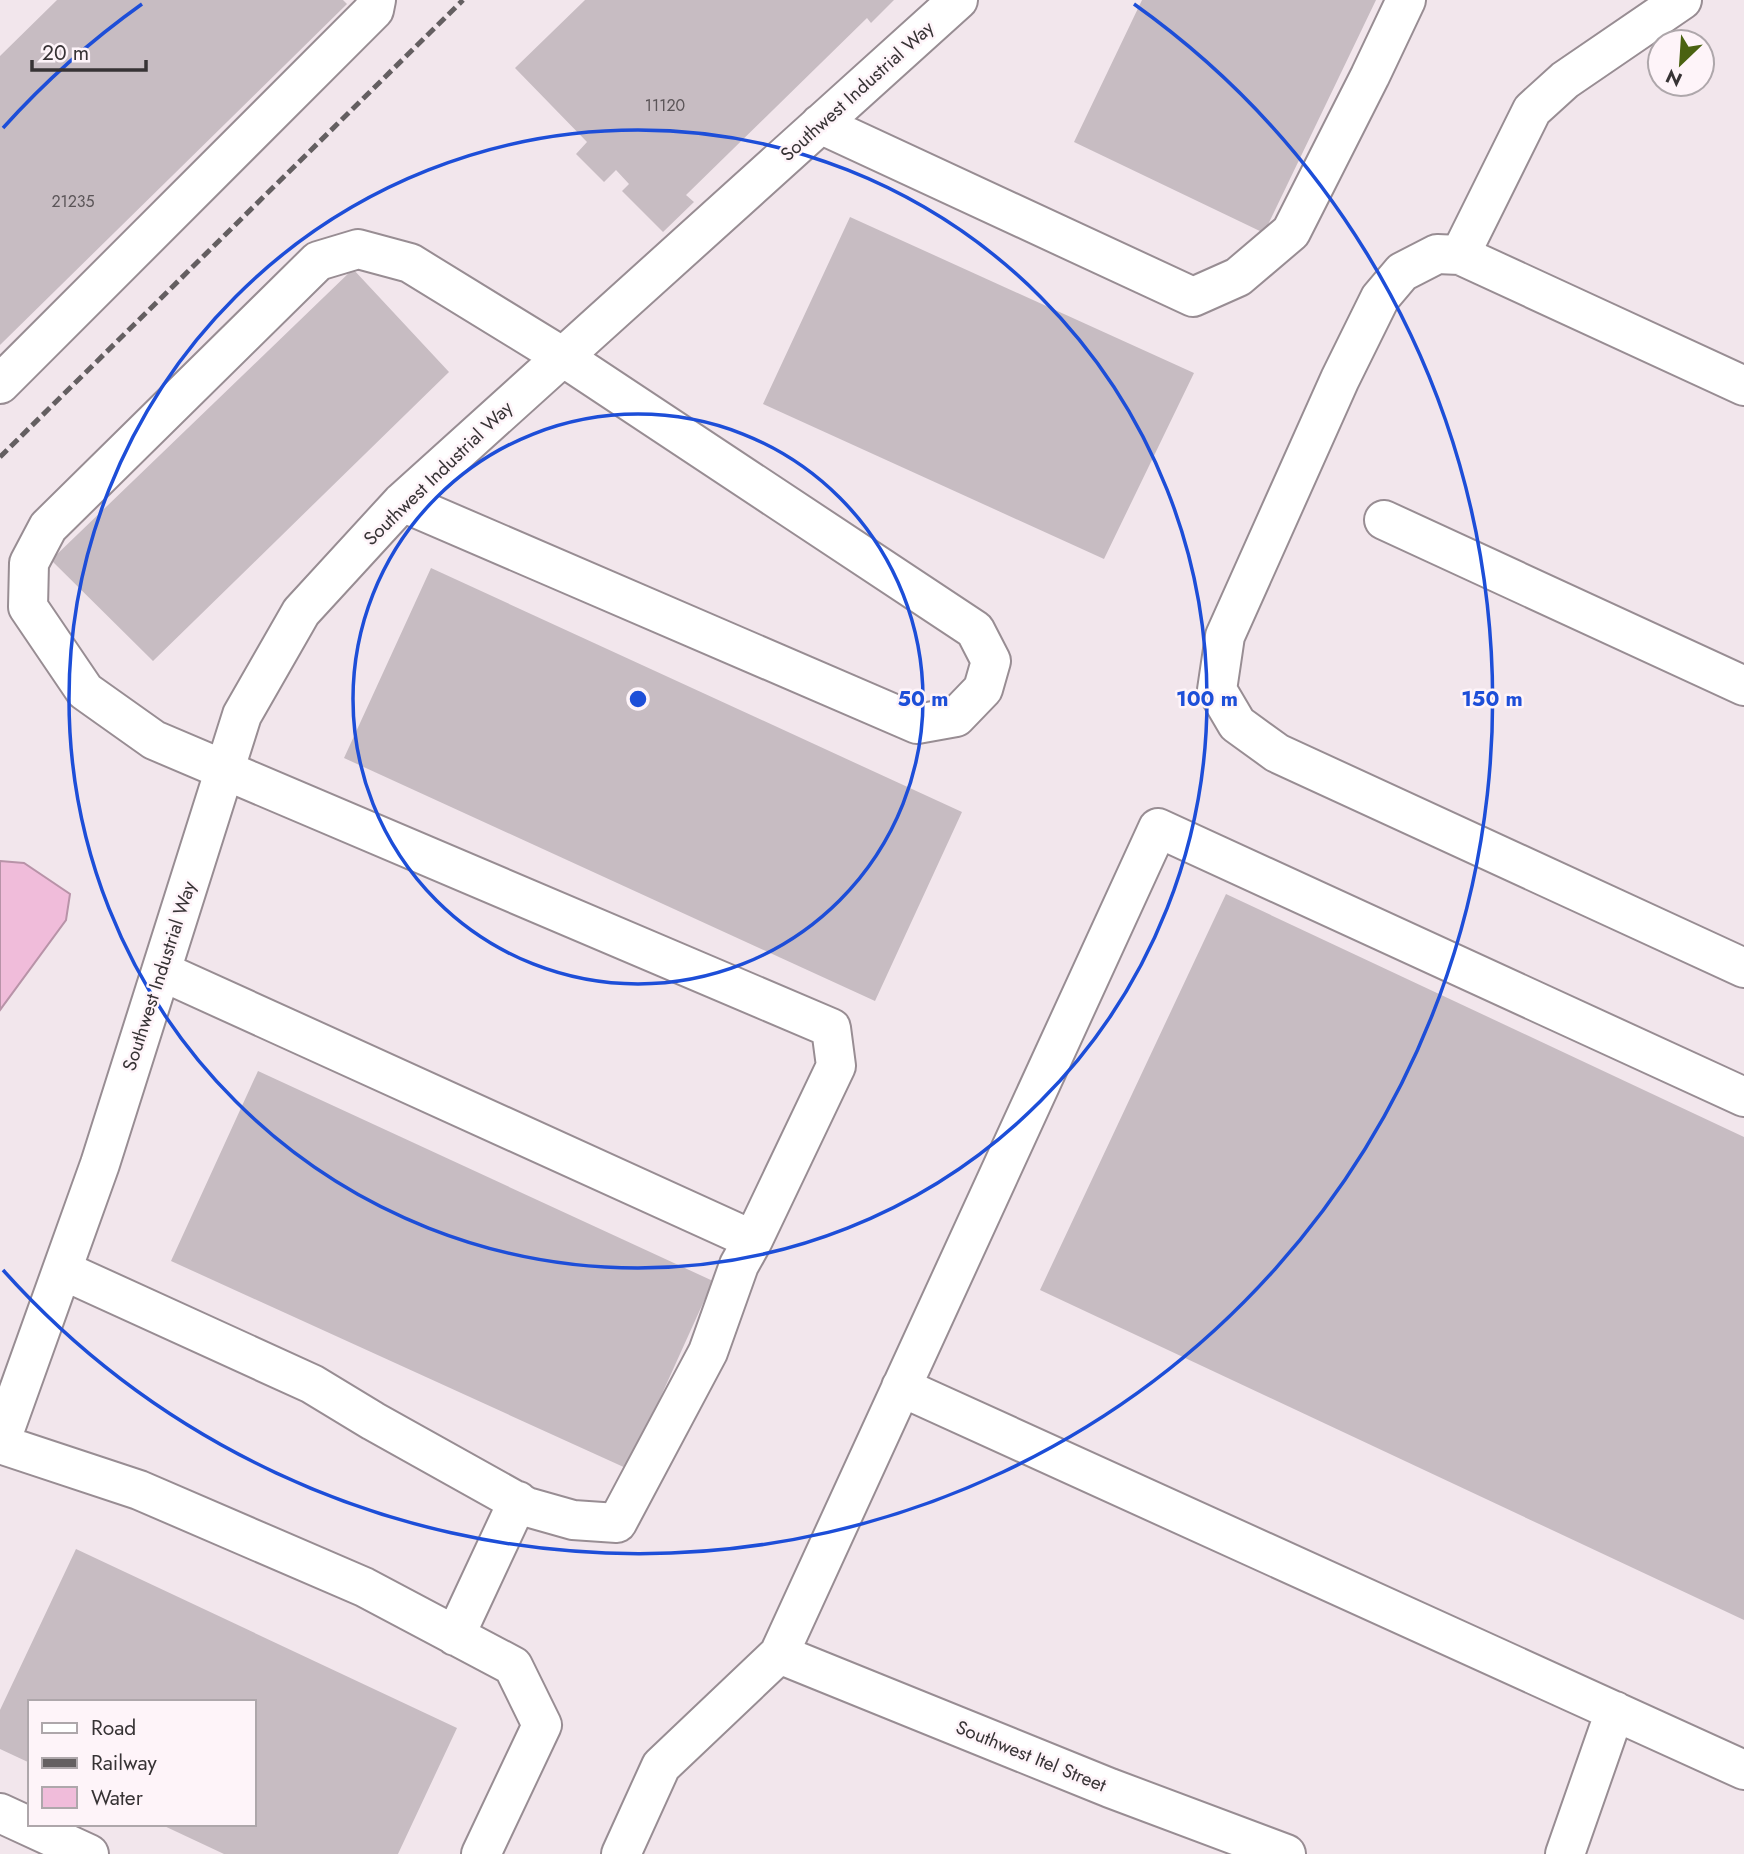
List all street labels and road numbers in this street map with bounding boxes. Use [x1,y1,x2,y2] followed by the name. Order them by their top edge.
[774,14,940,167] street label: Southwest Industrial Way
[357,394,519,552] street label: Southwest Industrial Way
[116,877,203,1074] street label: Southwest Industrial Way
[952,1714,1111,1799] street label: Southwest Itel Street

